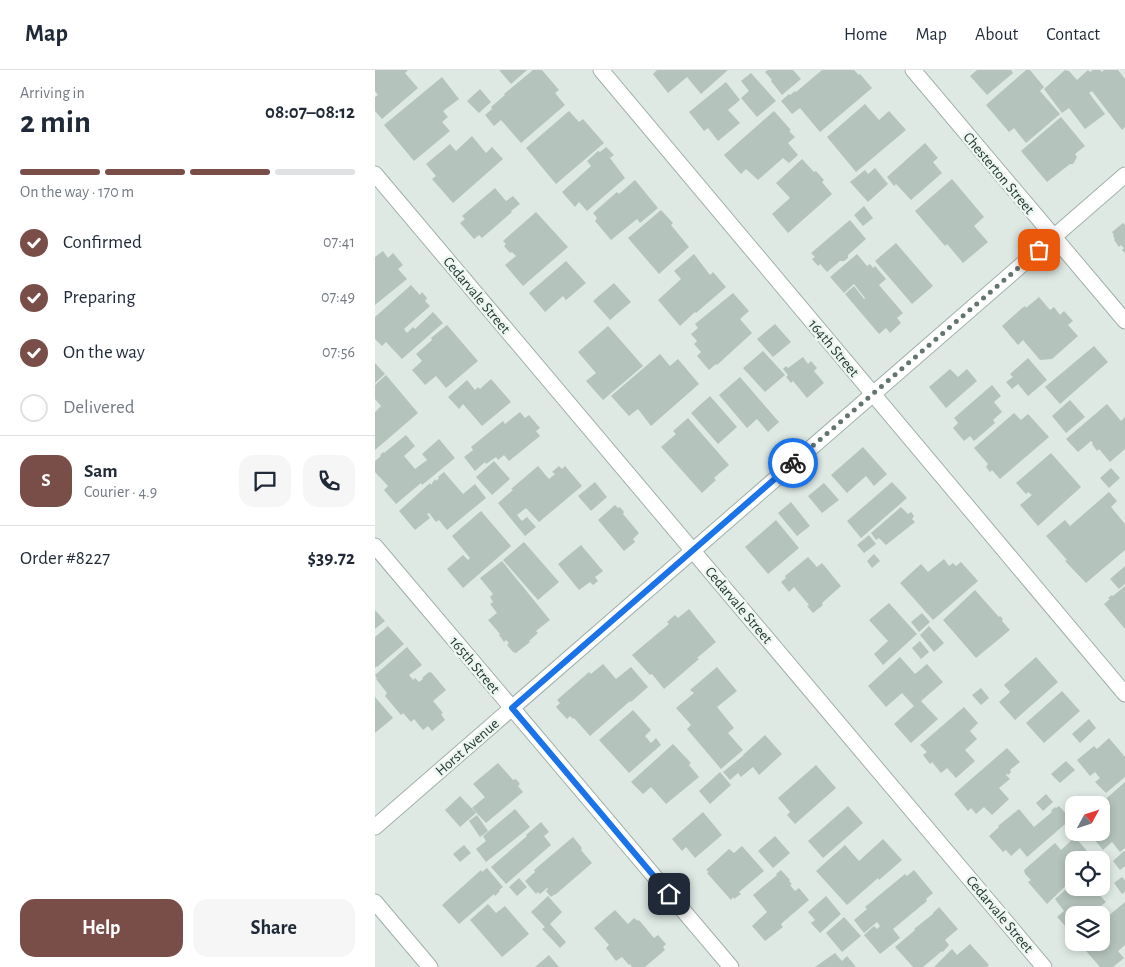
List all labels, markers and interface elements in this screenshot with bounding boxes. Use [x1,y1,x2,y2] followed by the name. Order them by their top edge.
[25,22,68,46] text: Map
[844,26,887,44] text: Home
[915,26,947,44] text: Map
[975,26,1018,44] text: About
[1046,26,1100,44] text: Contact
[20,85,85,101] text: Arriving in
[265,103,355,122] text: 08:07–08:12
[20,106,91,138] text: 2 min
[960,130,1037,217] street label: Chesterton Street
[20,184,134,200] text: On the way · 170 m
[20,229,48,257] icon: check
[1018,229,1060,271] pin
[63,233,142,252] text: Confirmed
[323,234,355,250] text: 07:41
[1025,236,1053,264] icon: bag
[440,254,513,337] street label: Cedarvale Street
[20,284,48,312] icon: check
[63,288,136,307] text: Preparing
[321,289,355,305] text: 07:49
[805,317,862,380] street label: 164th Street
[20,339,48,367] icon: check
[63,343,145,362] text: On the way
[322,344,355,360] text: 07:56
[63,398,135,417] text: Delivered
[768,438,818,488] courier
[779,449,807,477] icon: bike
[239,455,291,507] button: chat
[303,455,355,507] button: phone
[84,462,118,481] text: Sam
[41,471,51,490] text: S
[84,484,157,500] text: Courier · 4.9
[20,549,110,568] text: Order #8227
[308,549,355,568] text: $39.72
[702,564,775,647] street label: Cedarvale Street
[447,634,503,697] street label: 165th Street
[433,716,502,779] street label: Horst Avenue
[1065,796,1110,841] north arrow
[1065,796,1110,951] map controls
[1065,851,1110,896] button: locate
[648,873,690,915] pin
[963,873,1036,956] street label: Cedarvale Street
[655,880,683,908] icon: home
[20,899,183,957] button: Help
[193,899,355,957] button: Share
[1065,906,1110,951] button: layers

